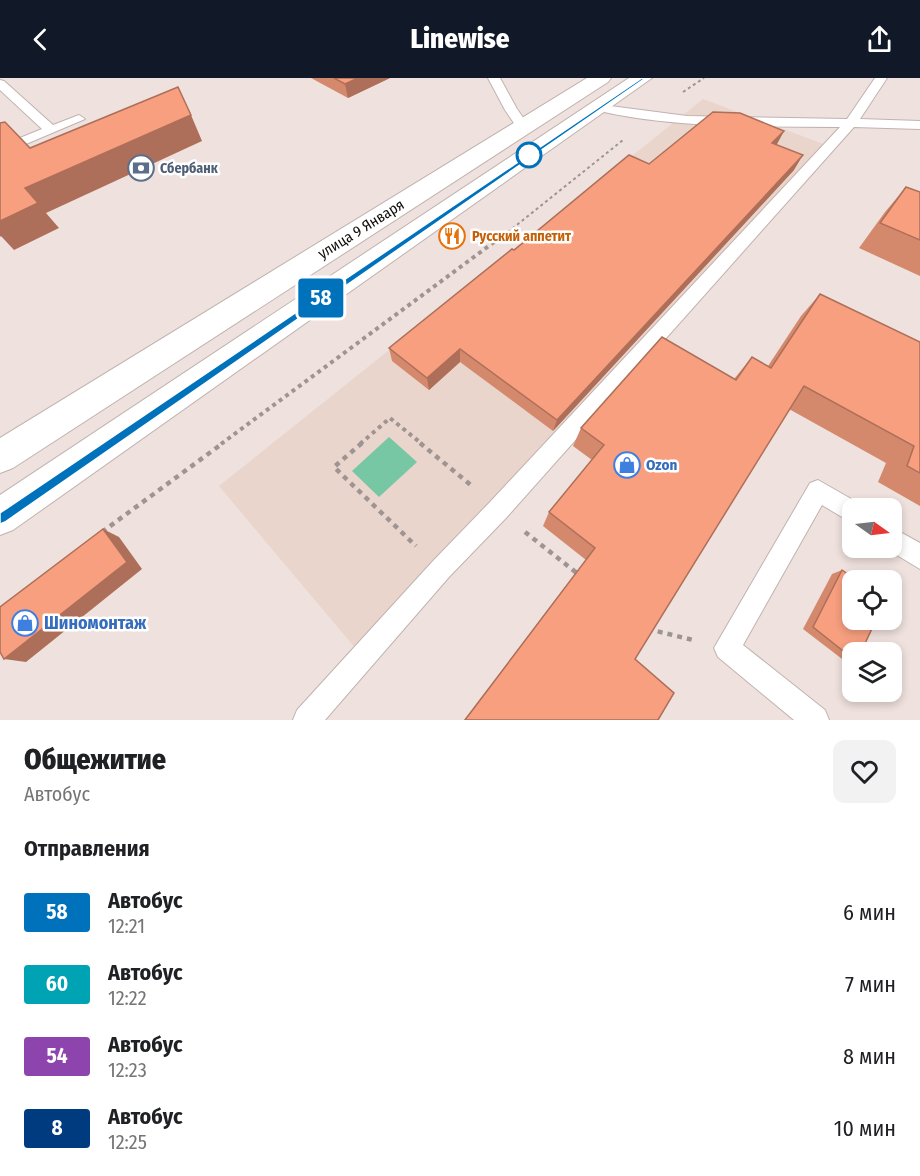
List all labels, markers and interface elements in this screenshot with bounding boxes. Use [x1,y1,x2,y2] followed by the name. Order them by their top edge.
[24,23,57,56] icon: back
[410,23,510,55] text: Linewise
[863,23,896,56] icon: share
[516,142,542,168] unlabelled marker
[126,153,156,183] bank icon: Сбербанк
[160,160,219,177] place label: Сбербанк
[315,195,407,263] street label: улица 9 Января
[437,221,467,251] restaurant icon: Русский аппетит
[472,228,572,245] place label: Русский аппетит
[294,278,348,318] line badge: 58
[310,285,332,311] text: 58
[612,450,642,480] shop icon: Ozon
[646,456,677,474] place label: Ozon
[842,498,902,558] north arrow
[842,498,902,702] map controls
[842,570,902,630] button: locate
[10,608,40,638] shop icon: Шиномонтаж
[44,612,147,634] place label: Шиномонтаж
[842,642,902,702] button: layers
[833,740,896,803] button: heart
[24,743,166,776] text: Общежитие
[24,782,90,806] text: Автобус
[24,835,150,862] text: Отправления
[108,887,183,914] text: Автобус
[46,899,68,925] text: 58
[843,899,896,926] text: 6 мин
[108,914,145,938] text: 12:21
[108,959,183,986] text: Автобус
[46,971,68,997] text: 60
[845,971,896,998] text: 7 мин
[108,986,147,1010] text: 12:22
[108,1031,183,1058] text: Автобус
[46,1043,68,1069] text: 54
[843,1043,896,1070] text: 8 мин
[108,1058,147,1082] text: 12:23
[108,1103,183,1130] text: Автобус
[51,1115,63,1141] text: 8
[834,1115,896,1142] text: 10 мин
[108,1130,147,1154] text: 12:25

